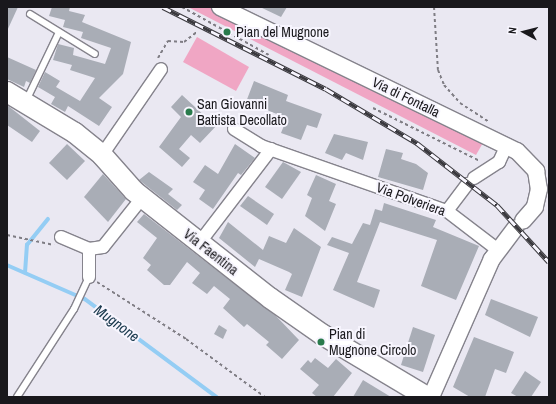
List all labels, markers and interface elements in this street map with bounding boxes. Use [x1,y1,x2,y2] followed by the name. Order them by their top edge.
[504,12,544,52] north arrow
[236,24,329,40] place label: Pian del Mugnone
[221,26,233,38] marker: Pian del Mugnone
[505,26,519,35] text: N
[369,73,443,121] street label: Via di Fontalla
[197,96,287,128] place label: San Giovanni Battista Decollato
[184,107,194,117] marker: San Giovanni Battista Decollato
[374,179,448,219] street label: Via Polveriera
[180,225,242,279] street label: Via Faentina
[91,301,143,345] water label: Mugnone
[329,326,416,358] place label: Pian di Mugnone Circolo
[316,337,326,347] marker: Pian di Mugnone Circolo

